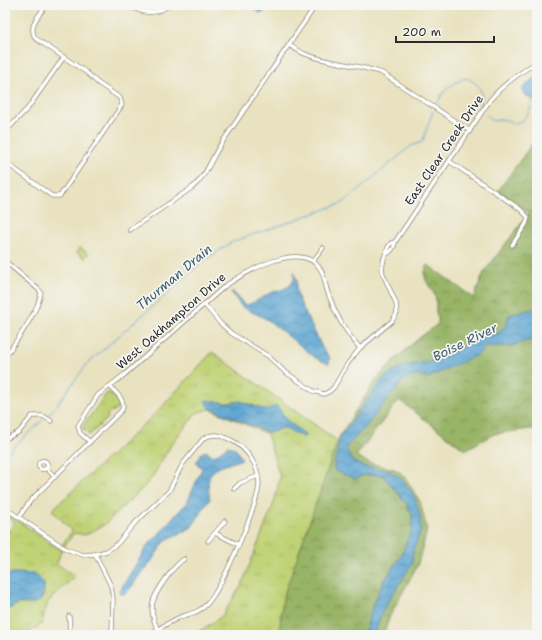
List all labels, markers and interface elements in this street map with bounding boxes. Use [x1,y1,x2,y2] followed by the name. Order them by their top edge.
[396,18,494,44] scale bar
[402,24,441,40] text: 200 m
[401,91,487,208] street label: East Clear Creek Drive
[133,240,215,314] water label: Thurman Drain
[113,269,229,373] street label: West Oakhampton Drive
[430,319,501,365] water label: Boise River

